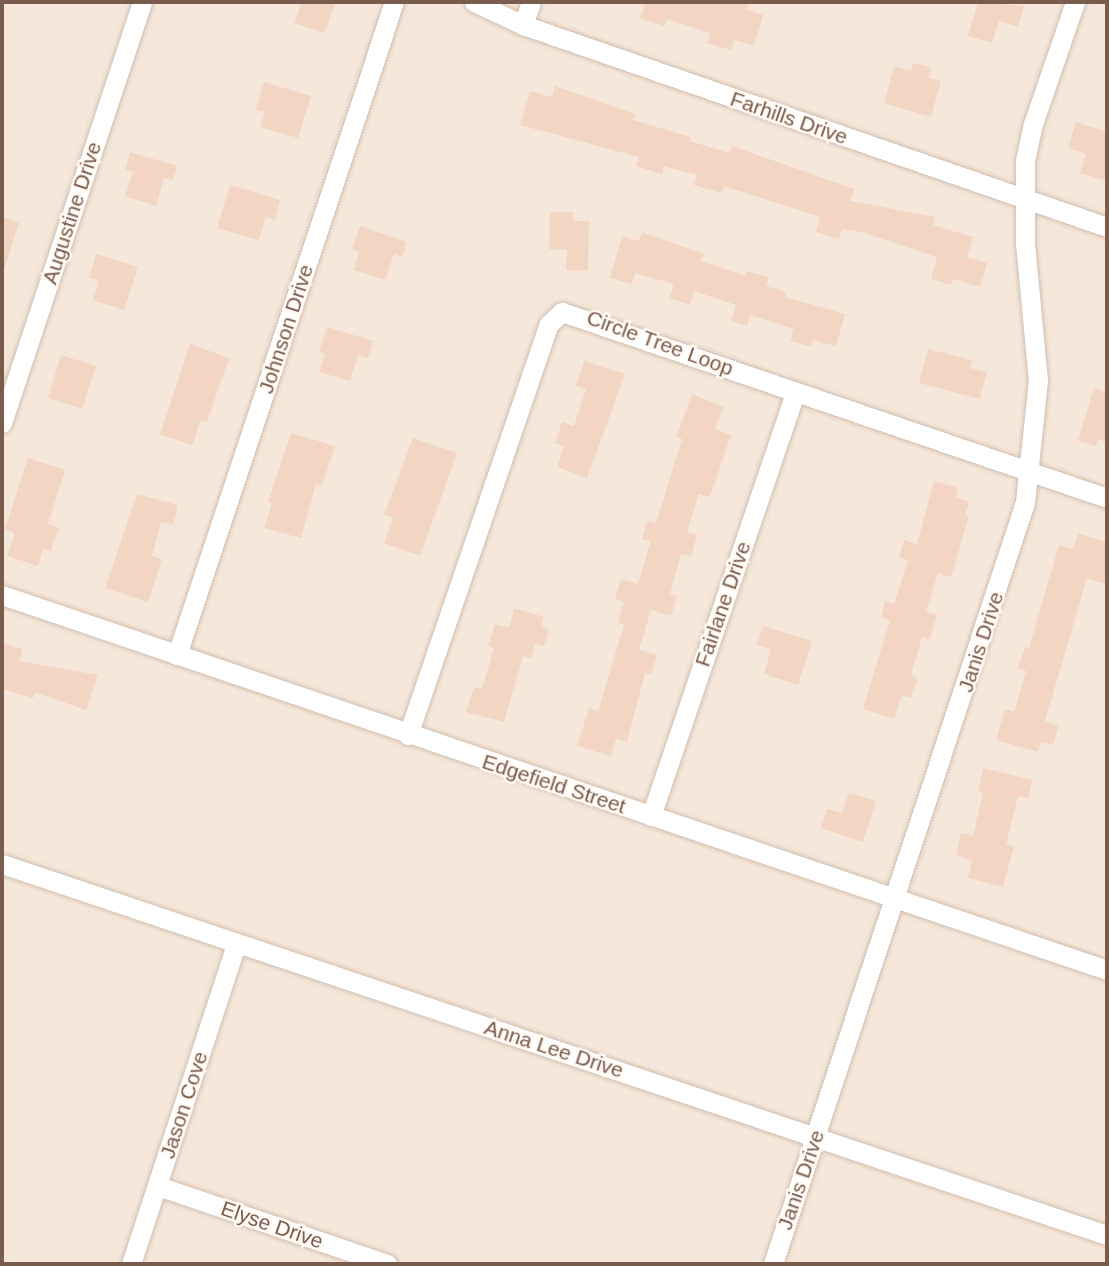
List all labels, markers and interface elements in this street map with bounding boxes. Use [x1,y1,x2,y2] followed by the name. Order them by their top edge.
[727,86,851,150] street label: Farhills Drive
[37,139,107,287] street label: Augustine Drive
[253,261,319,397] street label: Johnson Drive
[583,305,737,381] street label: Circle Tree Loop
[690,538,756,670] street label: Fairlane Drive
[953,589,1009,695] street label: Janis Drive
[479,749,629,819] street label: Edgefield Street
[481,1015,627,1083] street label: Anna Lee Drive
[155,1048,213,1162] street label: Jason Cove
[772,1127,830,1233] street label: Janis Drive
[218,1196,326,1254] street label: Elyse Drive

